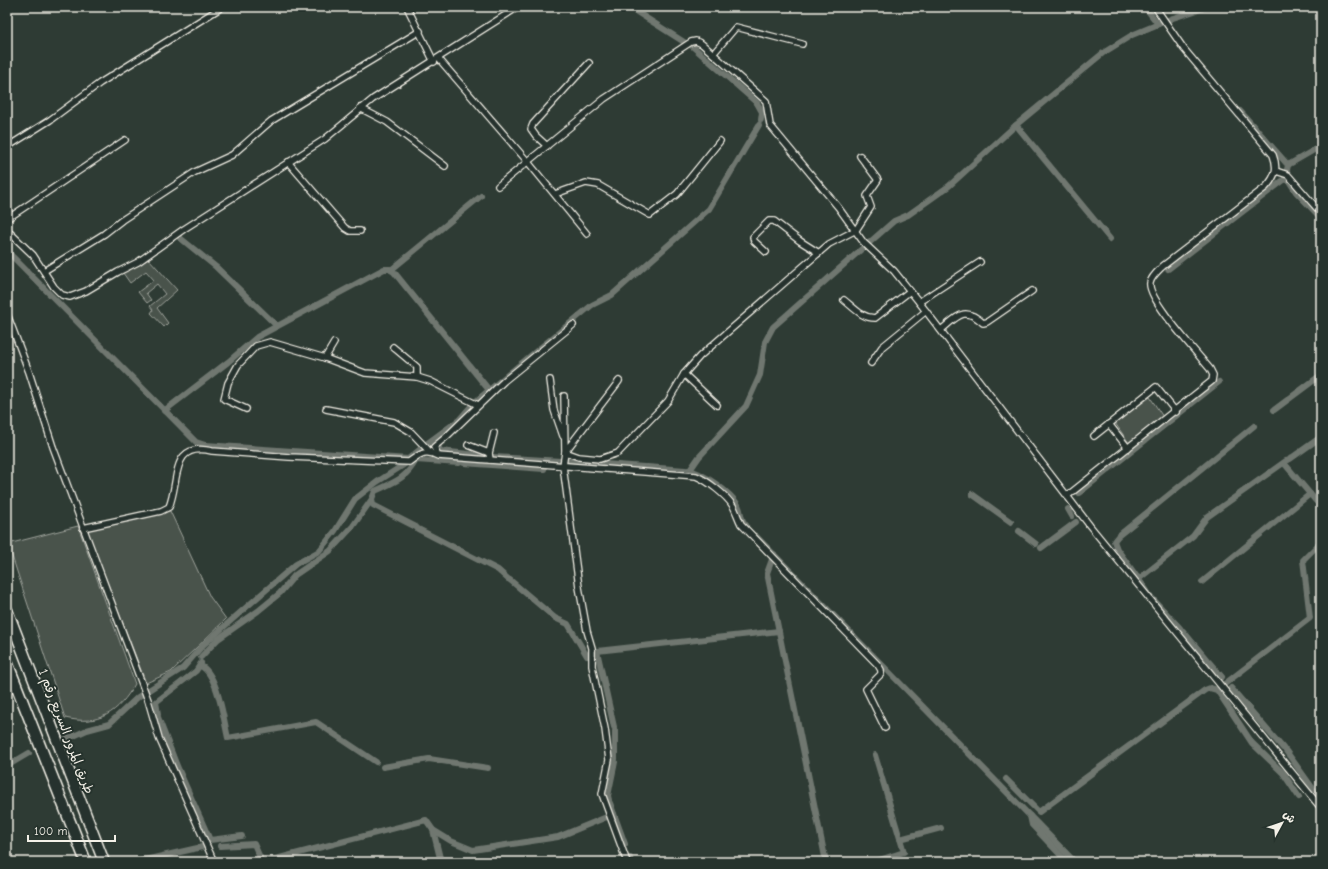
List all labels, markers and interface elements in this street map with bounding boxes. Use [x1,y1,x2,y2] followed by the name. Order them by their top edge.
[33,667,97,797] street label: طريق المرور السريع رقم 1
[1262,803,1302,843] north arrow
[1280,808,1298,826] text: ش
[28,817,115,843] scale bar
[34,824,67,838] text: 100 m

